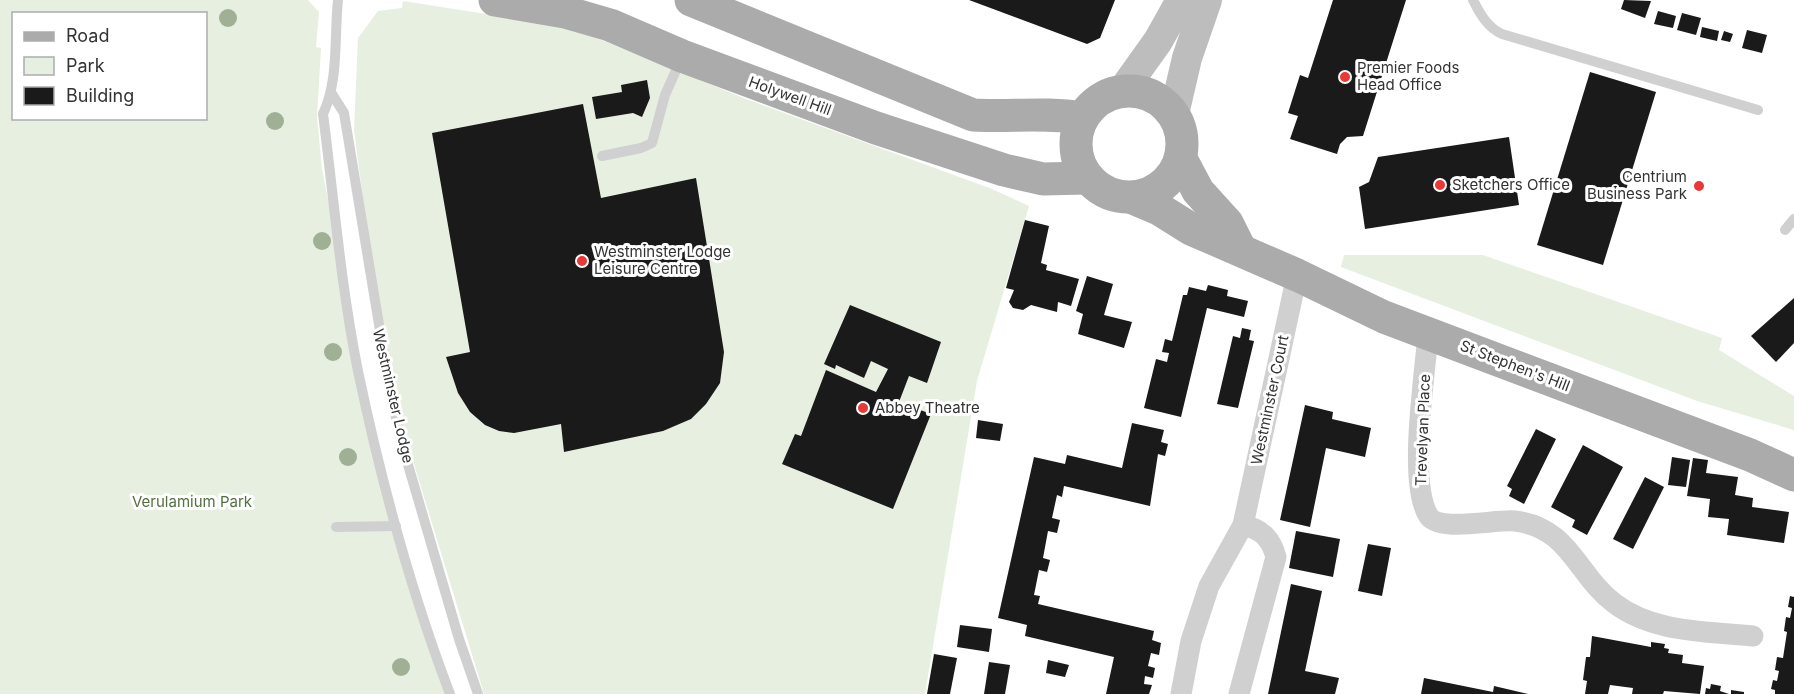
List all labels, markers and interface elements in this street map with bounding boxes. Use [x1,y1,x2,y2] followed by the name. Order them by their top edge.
[12,12,207,120] legend
[66,25,109,46] text: Road
[66,55,105,76] text: Park
[1357,58,1460,94] place label: Premier Foods Head Office
[1338,70,1352,84] marker: Premier Foods Head Office
[746,72,834,119] street label: Holywell Hill
[66,85,134,106] text: Building
[1587,167,1688,203] place label: Centrium Business Park
[1452,175,1570,194] place label: Sketchers Office
[1433,178,1447,192] marker: Sketchers Office
[1692,179,1706,193] marker: Centrium Business Park
[594,242,731,278] place label: Westminster Lodge Leisure Centre
[575,254,589,268] marker: Westminster Lodge Leisure Centre
[369,327,418,465] street label: Westminster Lodge
[1246,333,1293,466] street label: Westminster Court
[1458,336,1573,395] street label: St Stephen's Hill
[1411,374,1434,486] street label: Trevelyan Place
[875,398,980,417] place label: Abbey Theatre
[856,401,870,415] marker: Abbey Theatre
[132,492,253,511] park label: Verulamium Park

